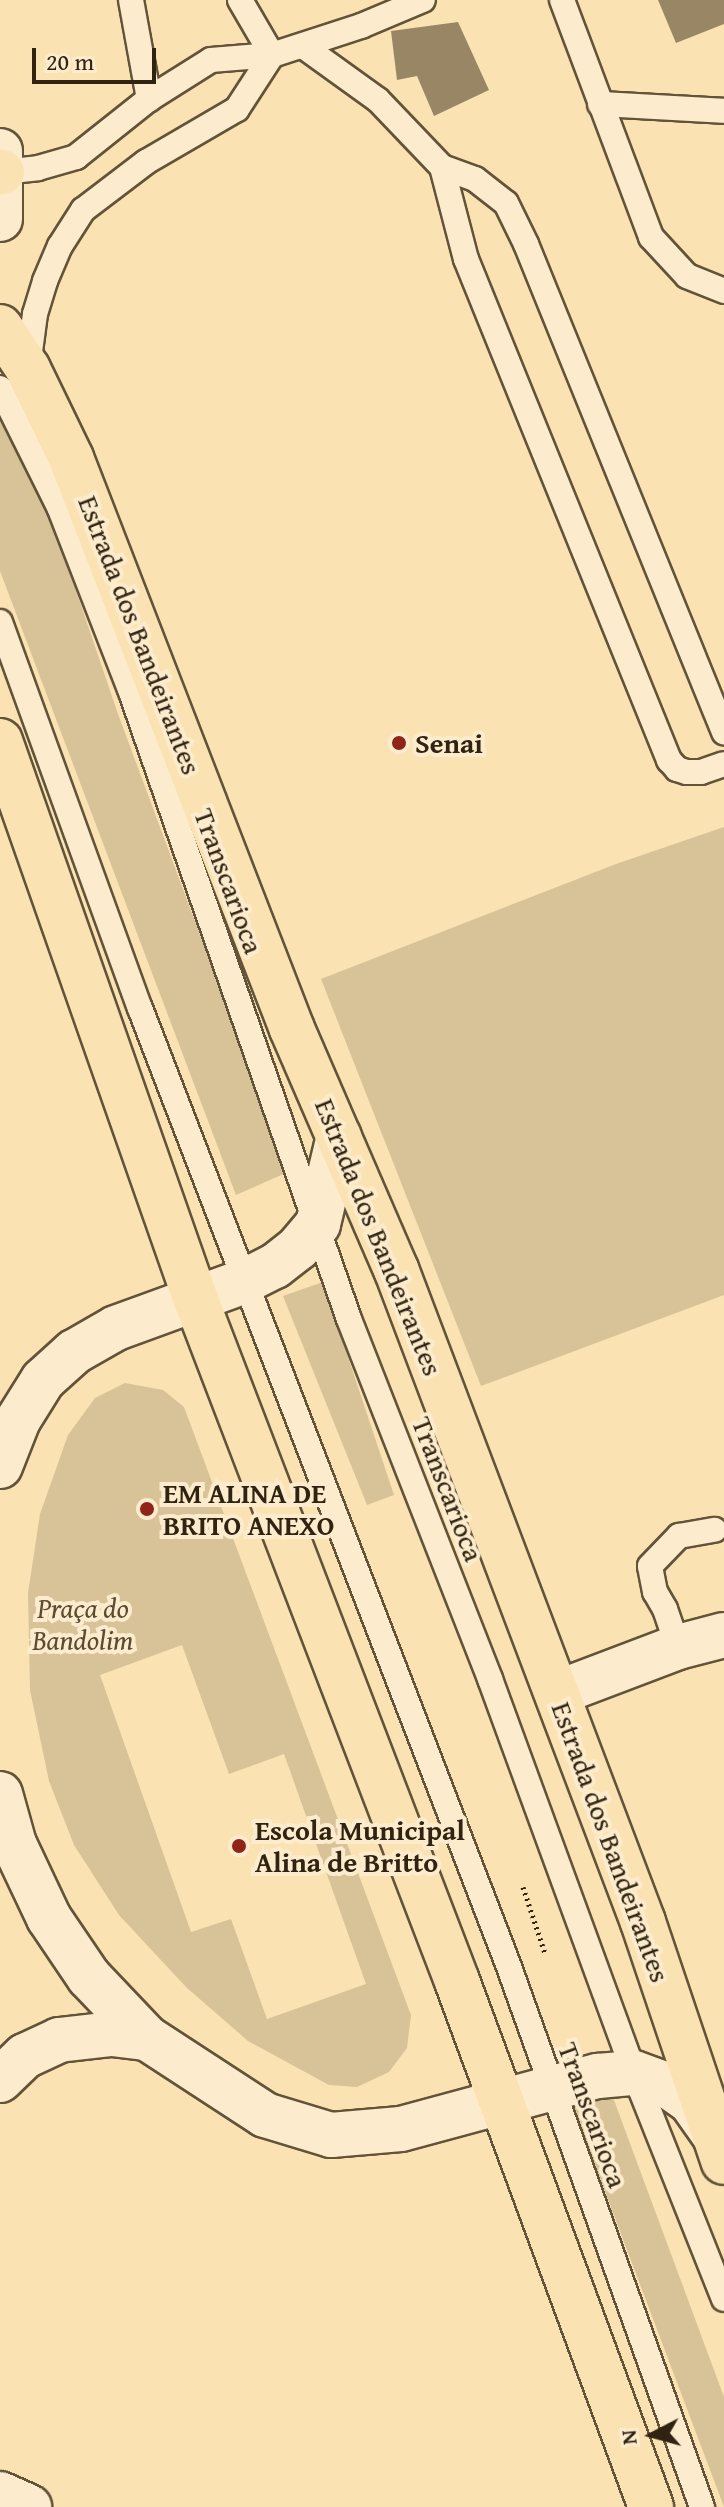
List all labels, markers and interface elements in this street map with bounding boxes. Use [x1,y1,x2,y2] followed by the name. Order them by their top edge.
[36,32,160,82] scale bar
[46,44,94,79] text: 20 m
[71,491,209,779] street label: Estrada dos Bandeirantes
[415,726,483,760] place label: Senai
[390,734,408,752] marker: Senai
[187,804,271,958] street label: Transcarioca
[308,1094,450,1380] street label: Estrada dos Bandeirantes
[405,1412,491,1566] street label: Transcarioca
[163,1476,334,1542] place label: EM ALINA DE BRITO ANEXO
[138,1500,156,1518] marker: EM ALINA DE BRITO ANEXO
[32,1591,134,1657] park label: Praça do Bandolim
[545,1697,677,1987] street label: Estrada dos Bandeirantes
[255,1813,465,1879] place label: Escola Municipal Alina de Britto
[230,1837,248,1855] marker: Escola Municipal Alina de Britto
[551,2038,635,2192] street label: Transcarioca
[612,2395,692,2475] north arrow
[611,2429,645,2447] text: N

